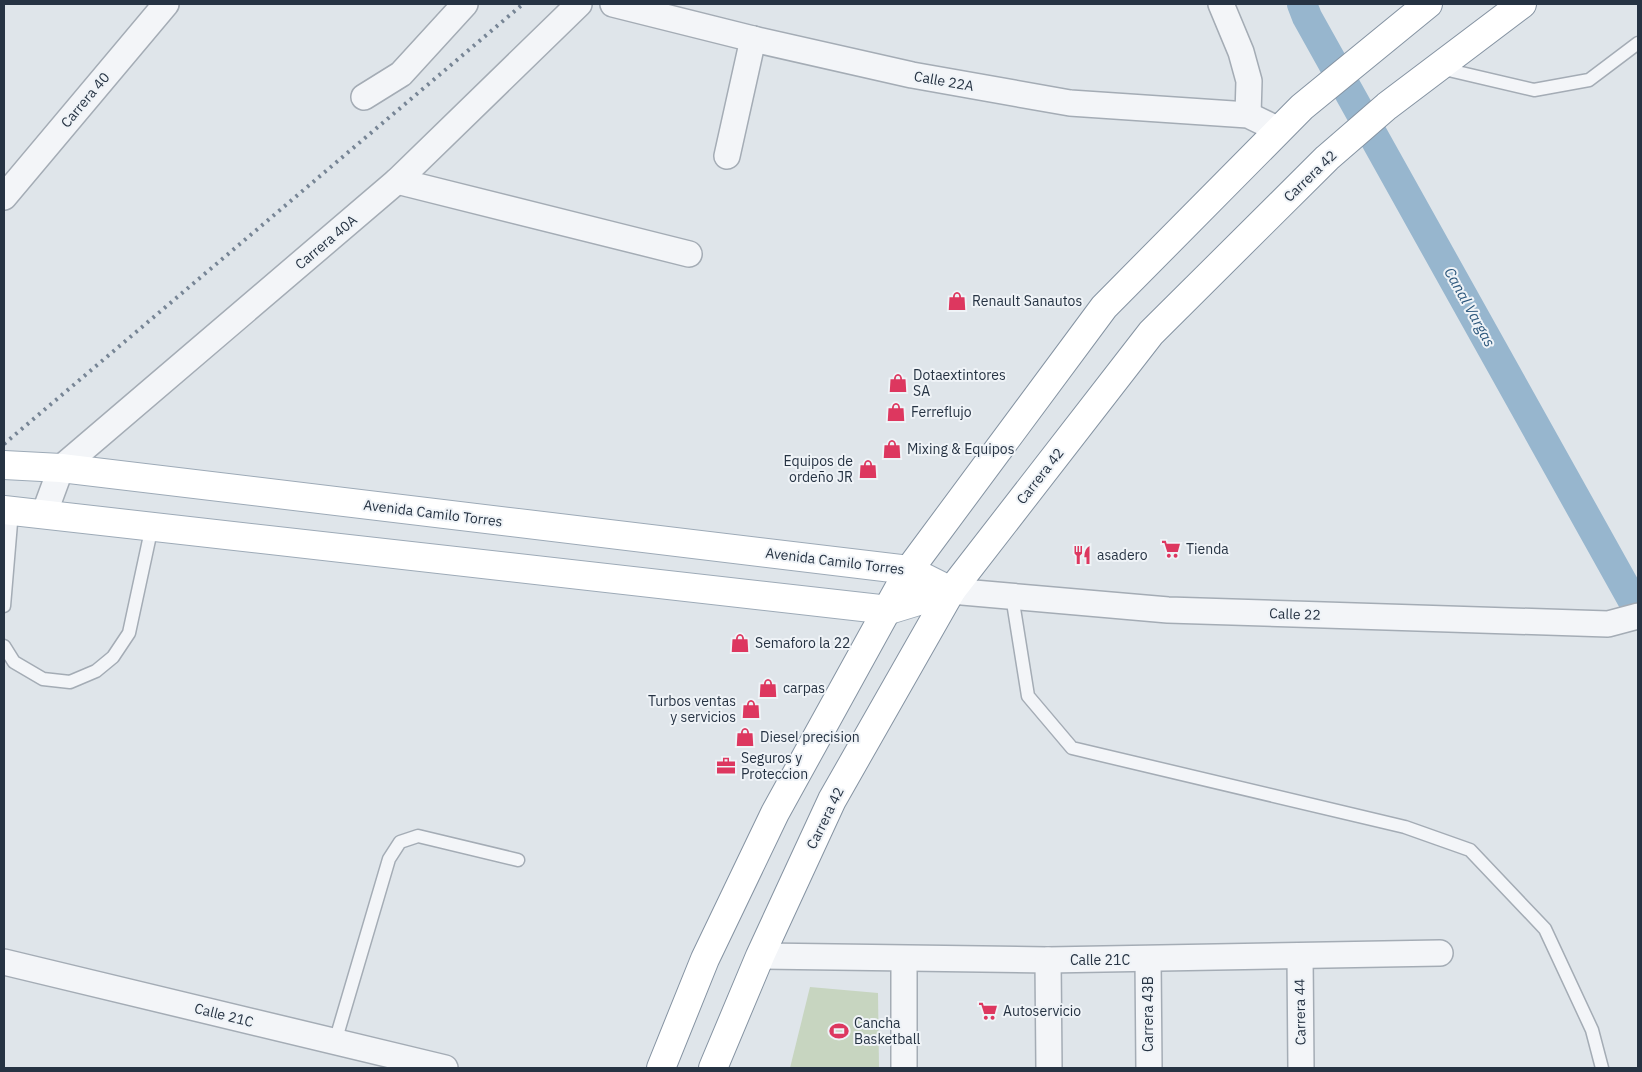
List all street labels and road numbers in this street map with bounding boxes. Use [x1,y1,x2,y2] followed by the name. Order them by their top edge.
[913,67,975,95] street label: Calle 22A
[57,69,113,131] street label: Carrera 40
[1280,146,1340,206] street label: Carrera 42
[291,211,361,273] street label: Carrera 40A
[1012,444,1068,508] street label: Carrera 42
[362,496,504,530] street label: Avenida Camilo Torres
[764,544,906,578] street label: Avenida Camilo Torres
[1269,604,1321,624] street label: Calle 22
[802,784,848,852] street label: Carrera 42
[1070,951,1130,969] street label: Calle 21C
[1139,976,1157,1052] street label: Carrera 43B
[1290,978,1310,1046] street label: Carrera 44
[193,999,256,1031] street label: Calle 21C

